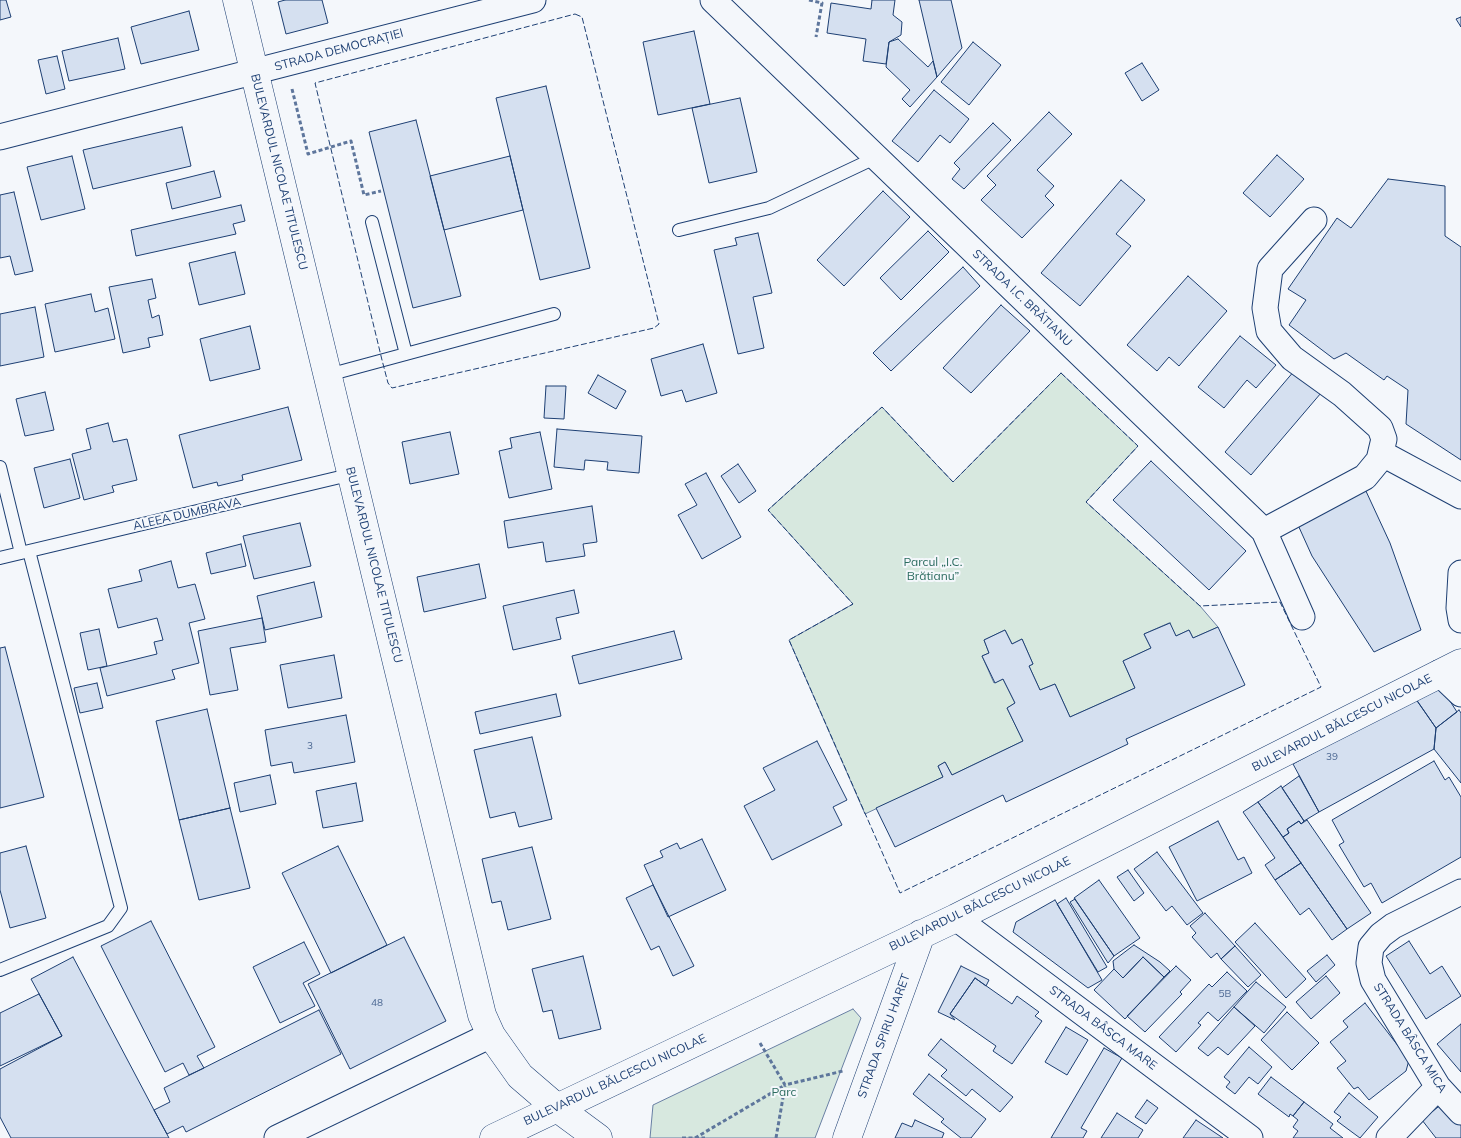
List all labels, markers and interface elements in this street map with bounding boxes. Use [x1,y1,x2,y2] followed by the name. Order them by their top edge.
[273,26,405,74] street label: STRADA DEMOCRAȚIEI
[248,72,310,272] street label: BULEVARDUL NICOLAE TITULESCU
[969,247,1075,349] street label: STRADA I.C. BRĂTIANU
[343,465,405,665] street label: BULEVARDUL NICOLAE TITULESCU
[132,495,242,533] street label: ALEEA DUMBRAVA
[903,555,963,583] park label: Parcul „I.C. Brătianu”
[1250,671,1434,775] street label: BULEVARDUL BĂLCESCU NICOLAE
[307,740,313,752] house number: 3
[1326,751,1338,763] house number: 39
[887,854,1073,954] street label: BULEVARDUL BĂLCESCU NICOLAE
[855,972,913,1100] street label: STRADA SPIRU HARET
[1370,980,1450,1096] street label: STRADA BÂSCA MICA
[1046,983,1160,1073] street label: STRADA BÂSCA MARE
[1219,988,1231,1000] house number: 5B
[371,997,383,1009] house number: 48
[521,1031,709,1129] street label: BULEVARDUL BĂLCESCU NICOLAE
[772,1085,796,1099] park label: Parc

